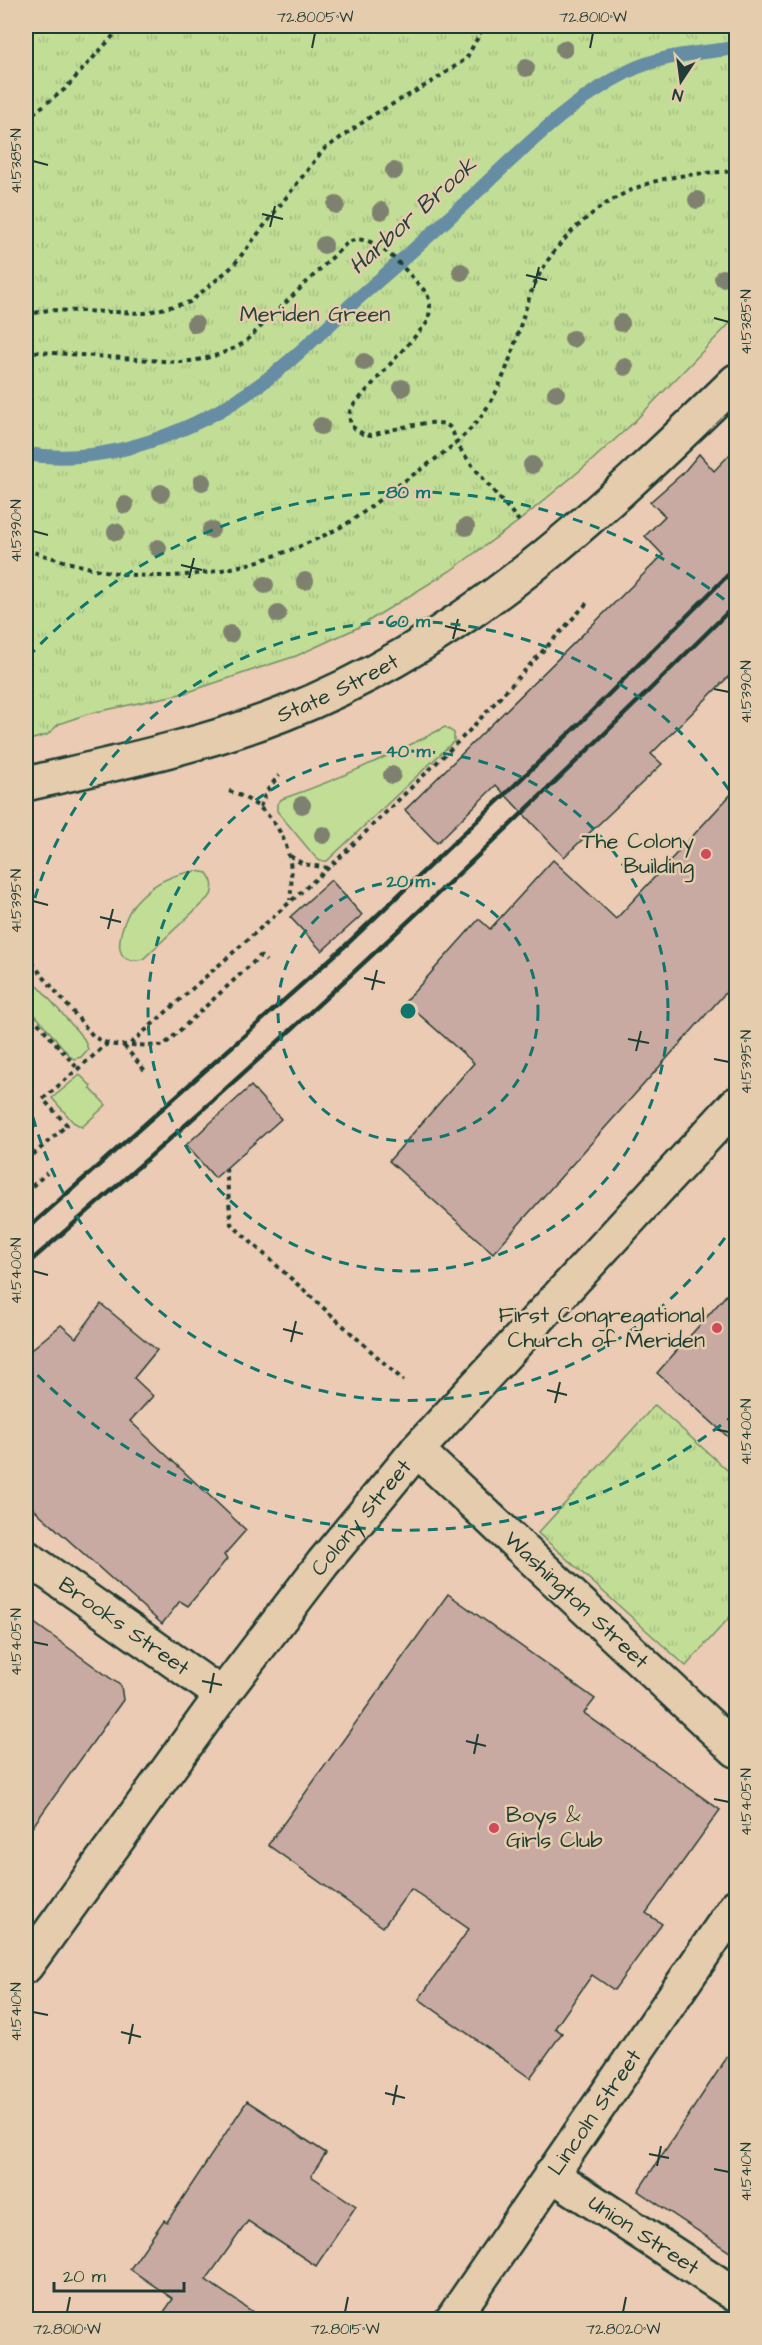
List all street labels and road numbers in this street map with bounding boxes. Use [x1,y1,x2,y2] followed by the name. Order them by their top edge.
[272,646,404,730] street label: State Street
[303,1452,419,1582] street label: Colony Street
[497,1524,656,1676] street label: Washington Street
[52,1569,196,1683] street label: Brooks Street
[540,2043,649,2182] street label: Lincoln Street
[582,2187,706,2282] street label: Union Street

